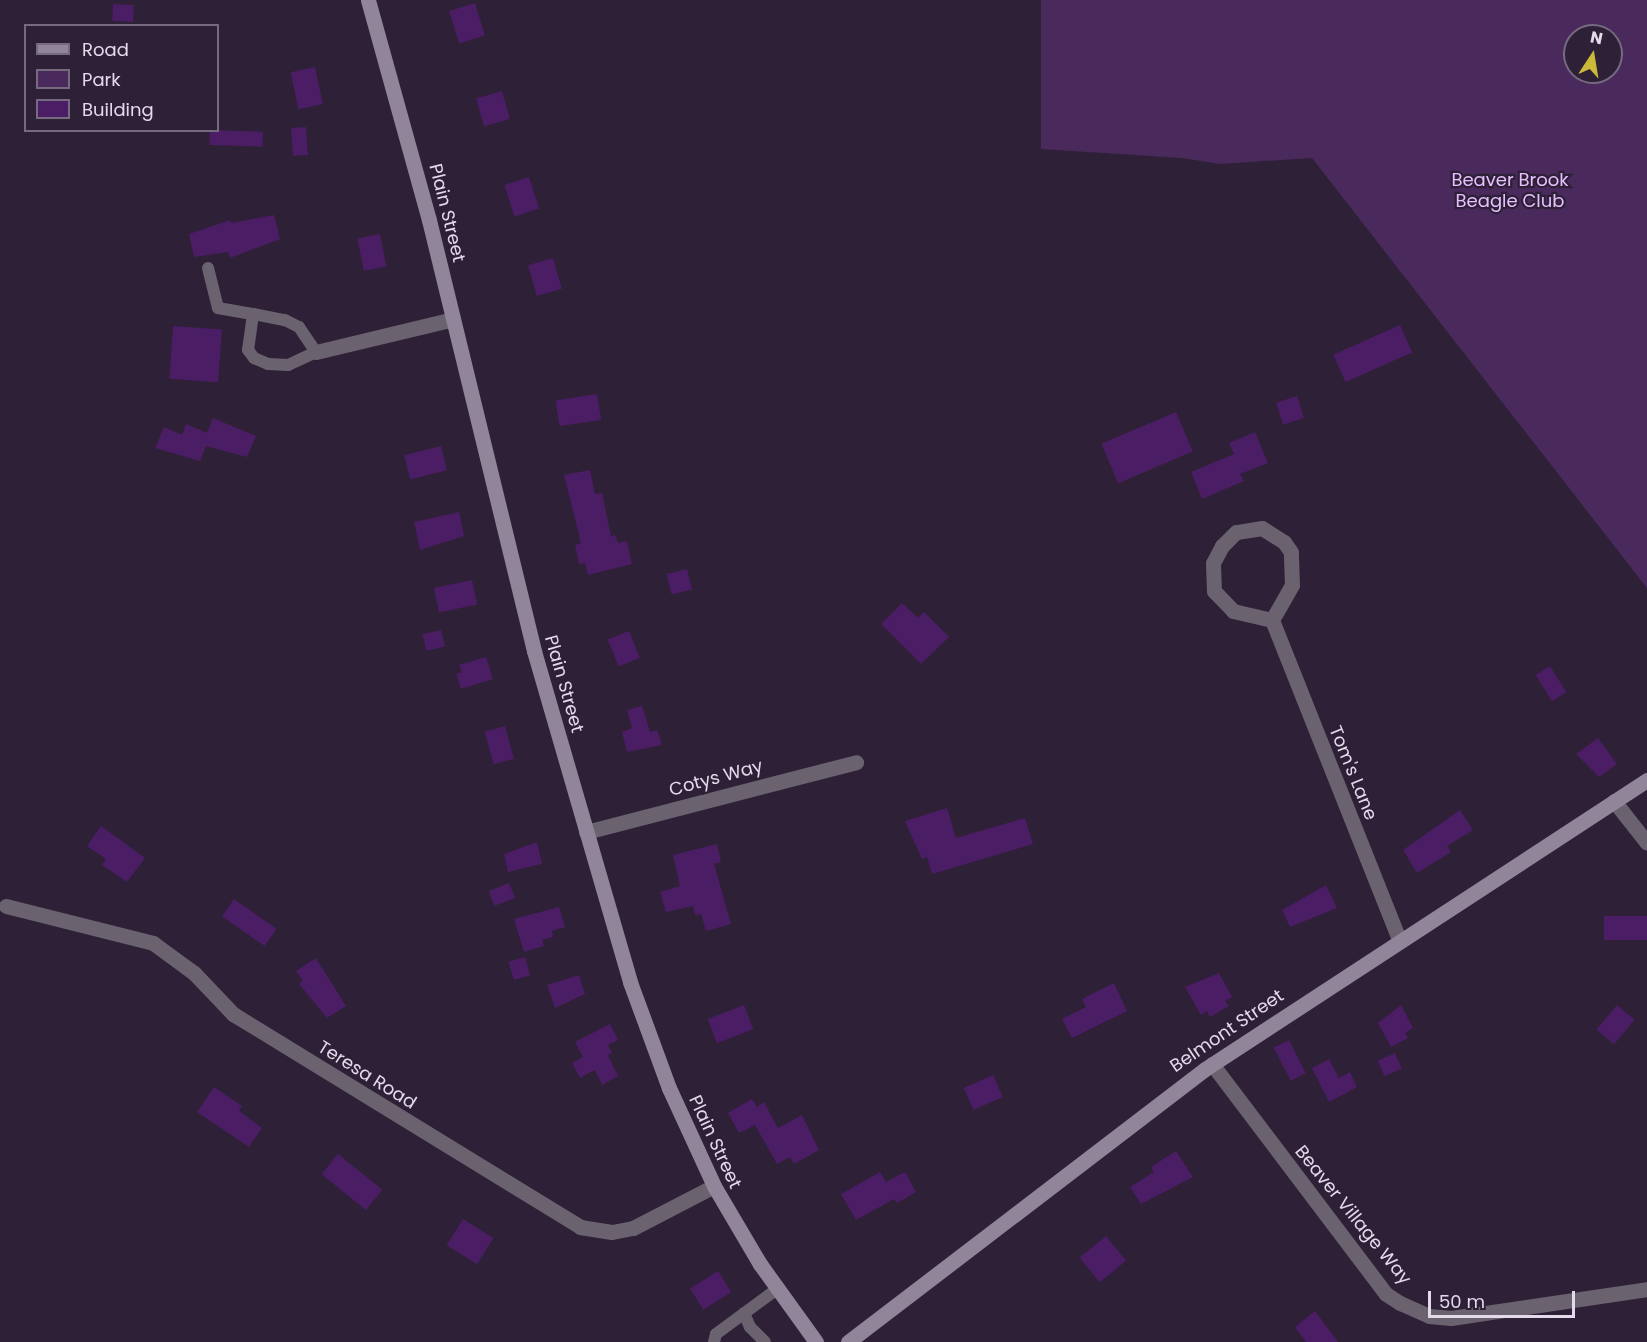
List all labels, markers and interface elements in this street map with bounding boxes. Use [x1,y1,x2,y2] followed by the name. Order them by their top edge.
[24,24,219,132] legend
[1563,24,1623,84] north arrow
[1588,25,1605,50] text: N
[82,37,129,62] text: Road
[82,67,121,92] text: Park
[82,97,154,122] text: Building
[424,162,470,264] street label: Plain Street
[1451,170,1569,213] park label: Beaver Brook Beagle Club
[540,633,588,735] street label: Plain Street
[1324,723,1382,823] street label: Tom's Lane
[667,755,765,801] street label: Cotys Way
[1166,985,1288,1077] street label: Belmont Street
[314,1036,420,1114] street label: Teresa Road
[684,1092,746,1192] street label: Plain Street
[1290,1141,1416,1289] street label: Beaver Village Way
[1431,1279,1578,1317] scale bar
[1439,1289,1485,1314] text: 50 m

